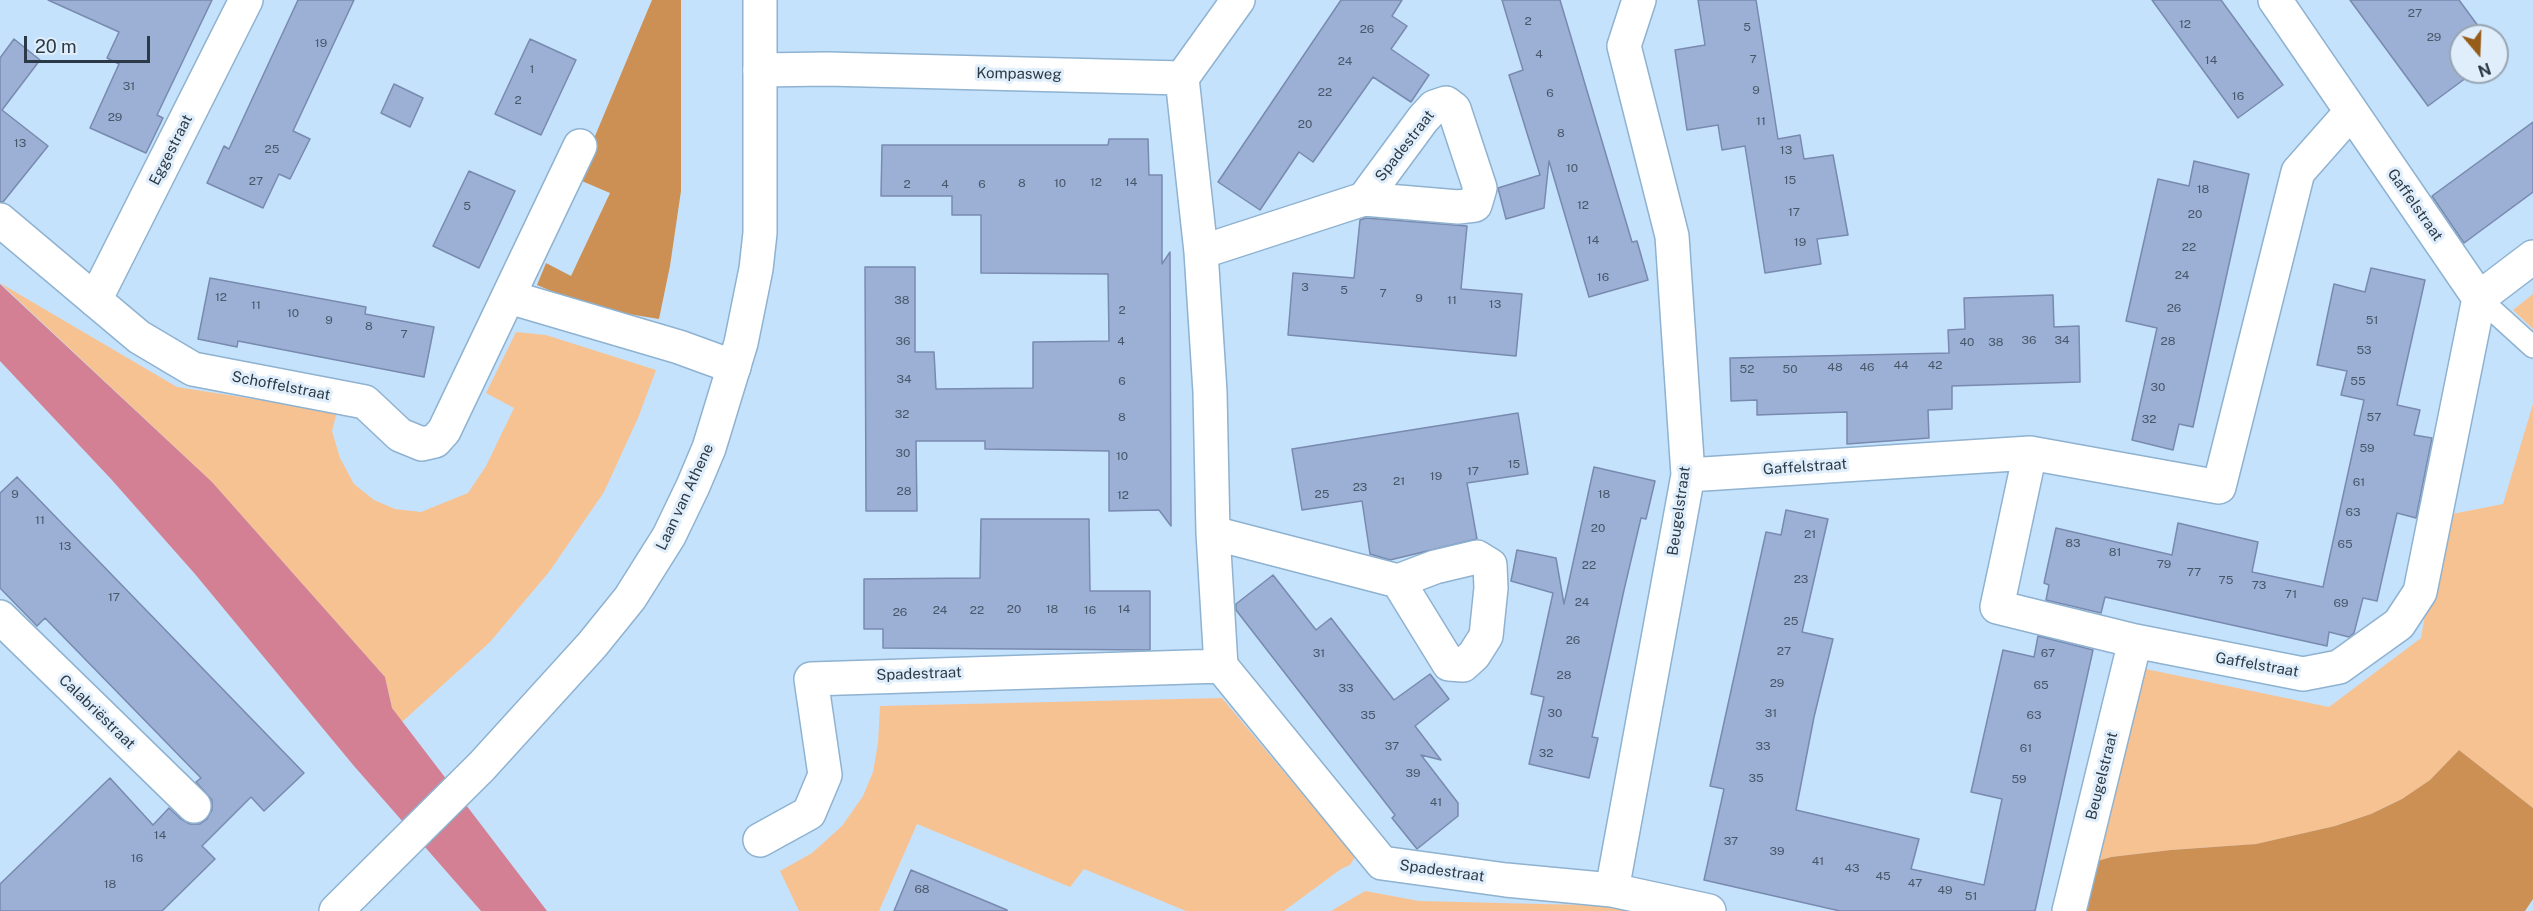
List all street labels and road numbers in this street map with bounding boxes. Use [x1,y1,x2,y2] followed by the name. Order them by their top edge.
[976,64,1062,84] street label: Kompasweg
[1372,107,1438,185] street label: Spadestraat
[146,112,196,188] street label: Eggestraat
[2383,165,2447,245] street label: Gaffelstraat
[230,368,332,404] street label: Schoffelstraat
[652,441,718,553] street label: Laan van Athene
[1762,455,1848,479] street label: Gaffelstraat
[1664,465,1694,557] street label: Beugelstraat
[2214,649,2300,681] street label: Gaffelstraat
[876,664,962,684] street label: Spadestraat
[55,671,139,753] street label: Calabriëstraat
[2082,730,2122,822] street label: Beugelstraat
[1398,856,1486,886] street label: Spadestraat

